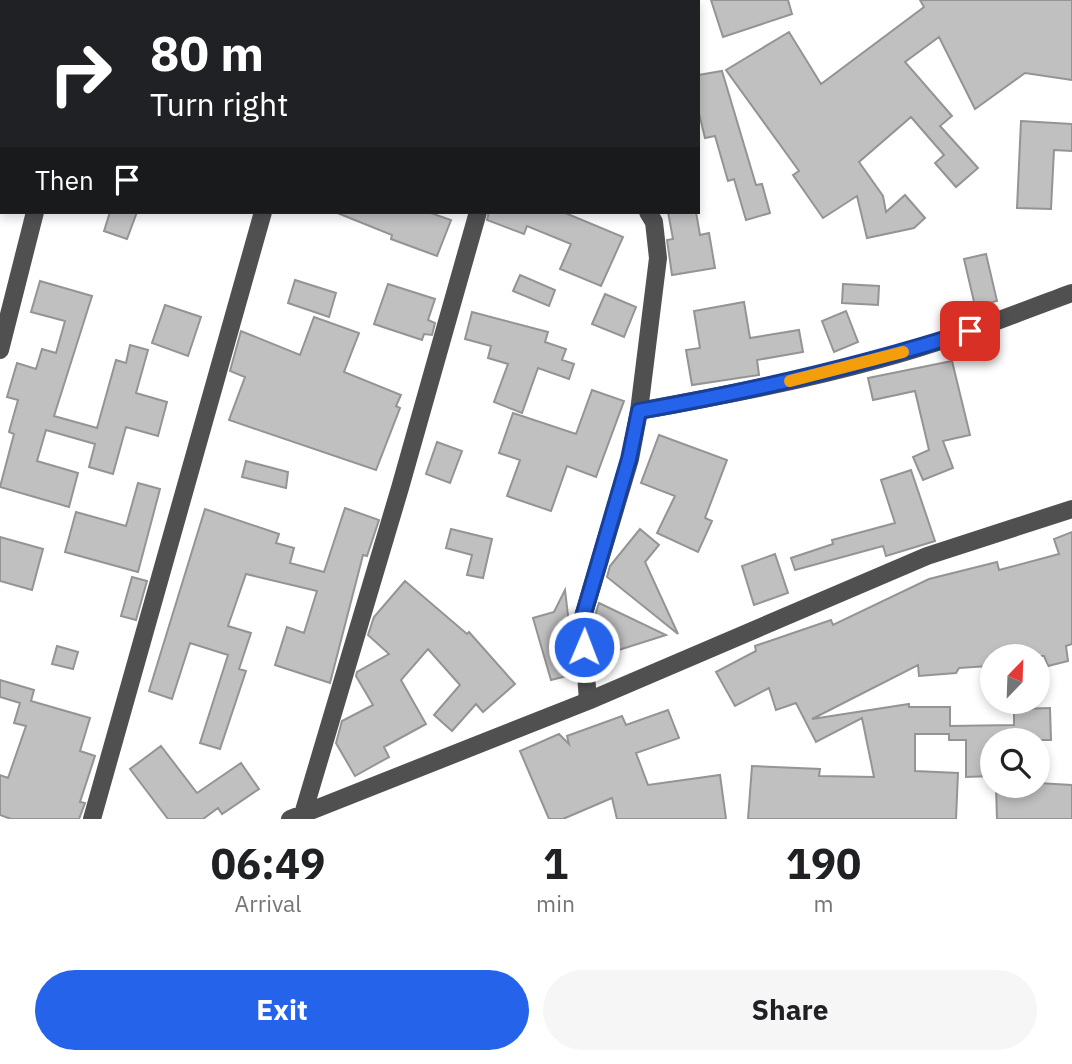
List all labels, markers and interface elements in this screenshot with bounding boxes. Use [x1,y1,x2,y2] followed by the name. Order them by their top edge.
[150,21,264,84] text: 80 m
[35,28,126,119] icon: right
[150,83,288,125] text: Turn right
[108,161,146,199] icon: arrive
[35,163,94,197] text: Then
[940,301,1000,361] pin
[951,312,989,350] icon: arrive
[547,610,621,684] position arrow
[980,644,1050,714] north arrow
[980,644,1050,798] map controls
[980,728,1050,798] button: search
[211,836,325,891] text: 06:49
[543,836,568,891] text: 1
[786,836,861,891] text: 190
[235,888,302,918] text: Arrival
[536,888,575,918] text: min
[813,888,834,918] text: m
[35,970,529,1050] button: Exit
[543,970,1037,1050] button: Share

